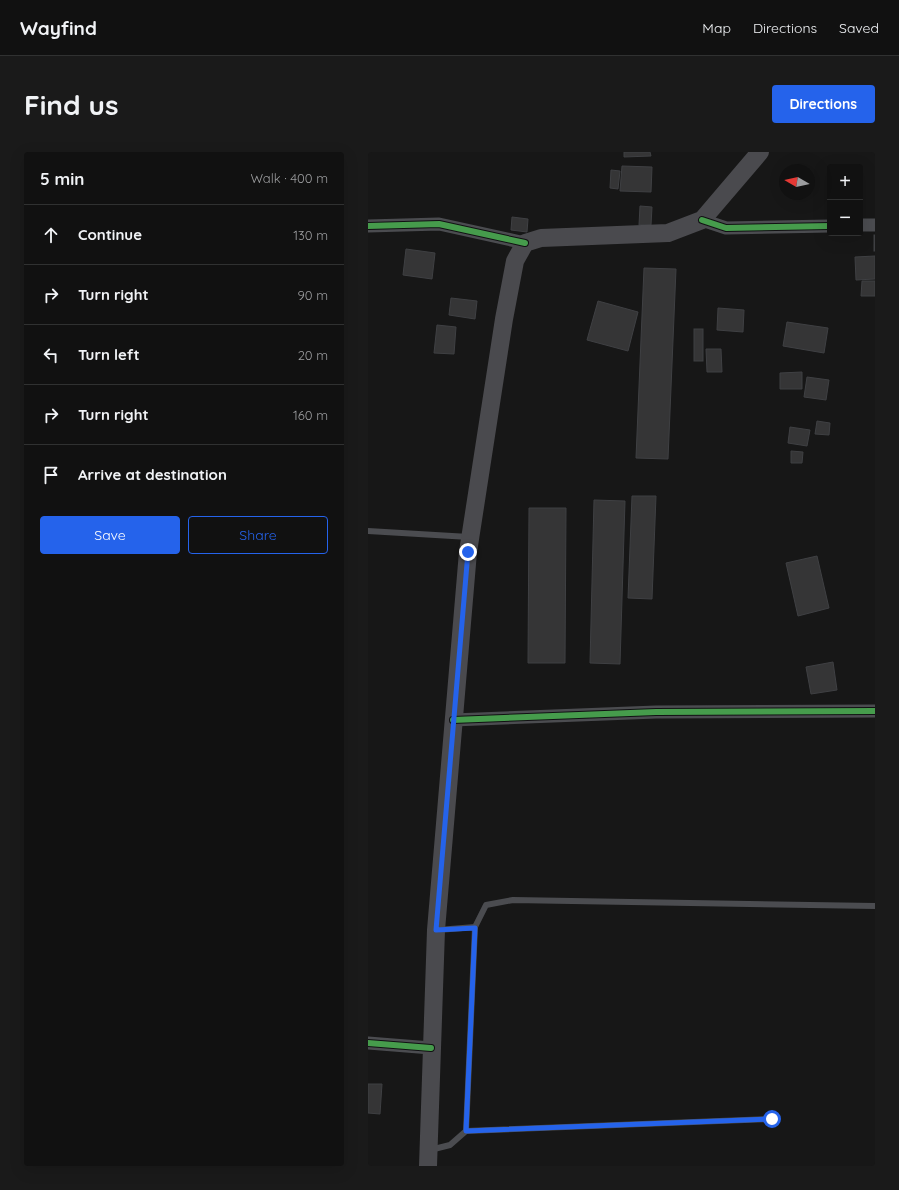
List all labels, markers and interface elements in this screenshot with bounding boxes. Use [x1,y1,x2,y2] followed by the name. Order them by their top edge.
[20,16,97,40] text: Wayfind
[702,19,731,37] text: Map
[753,19,817,37] text: Directions
[839,19,879,37] text: Saved
[772,85,875,123] button: Directions
[24,87,118,122] text: Find us
[779,164,815,200] north arrow
[827,164,863,236] map controls
[827,164,863,200] button: +
[40,168,84,189] text: 5 min
[250,170,328,186] text: Walk · 400 m
[827,200,863,236] button: −
[40,224,62,246] icon: ahead
[78,225,142,244] text: Continue
[293,227,328,243] text: 130 m
[40,284,62,306] icon: right
[78,285,149,304] text: Turn right
[298,287,328,303] text: 90 m
[40,344,62,366] icon: left
[78,345,140,364] text: Turn left
[298,347,328,363] text: 20 m
[40,404,62,426] icon: right
[78,405,149,424] text: Turn right
[293,407,328,423] text: 160 m
[40,464,62,486] icon: arrive
[78,465,227,484] text: Arrive at destination
[40,516,180,554] button: Save
[188,516,328,554] button: Share
[459,543,477,561] route end
[763,1110,781,1128] route start

